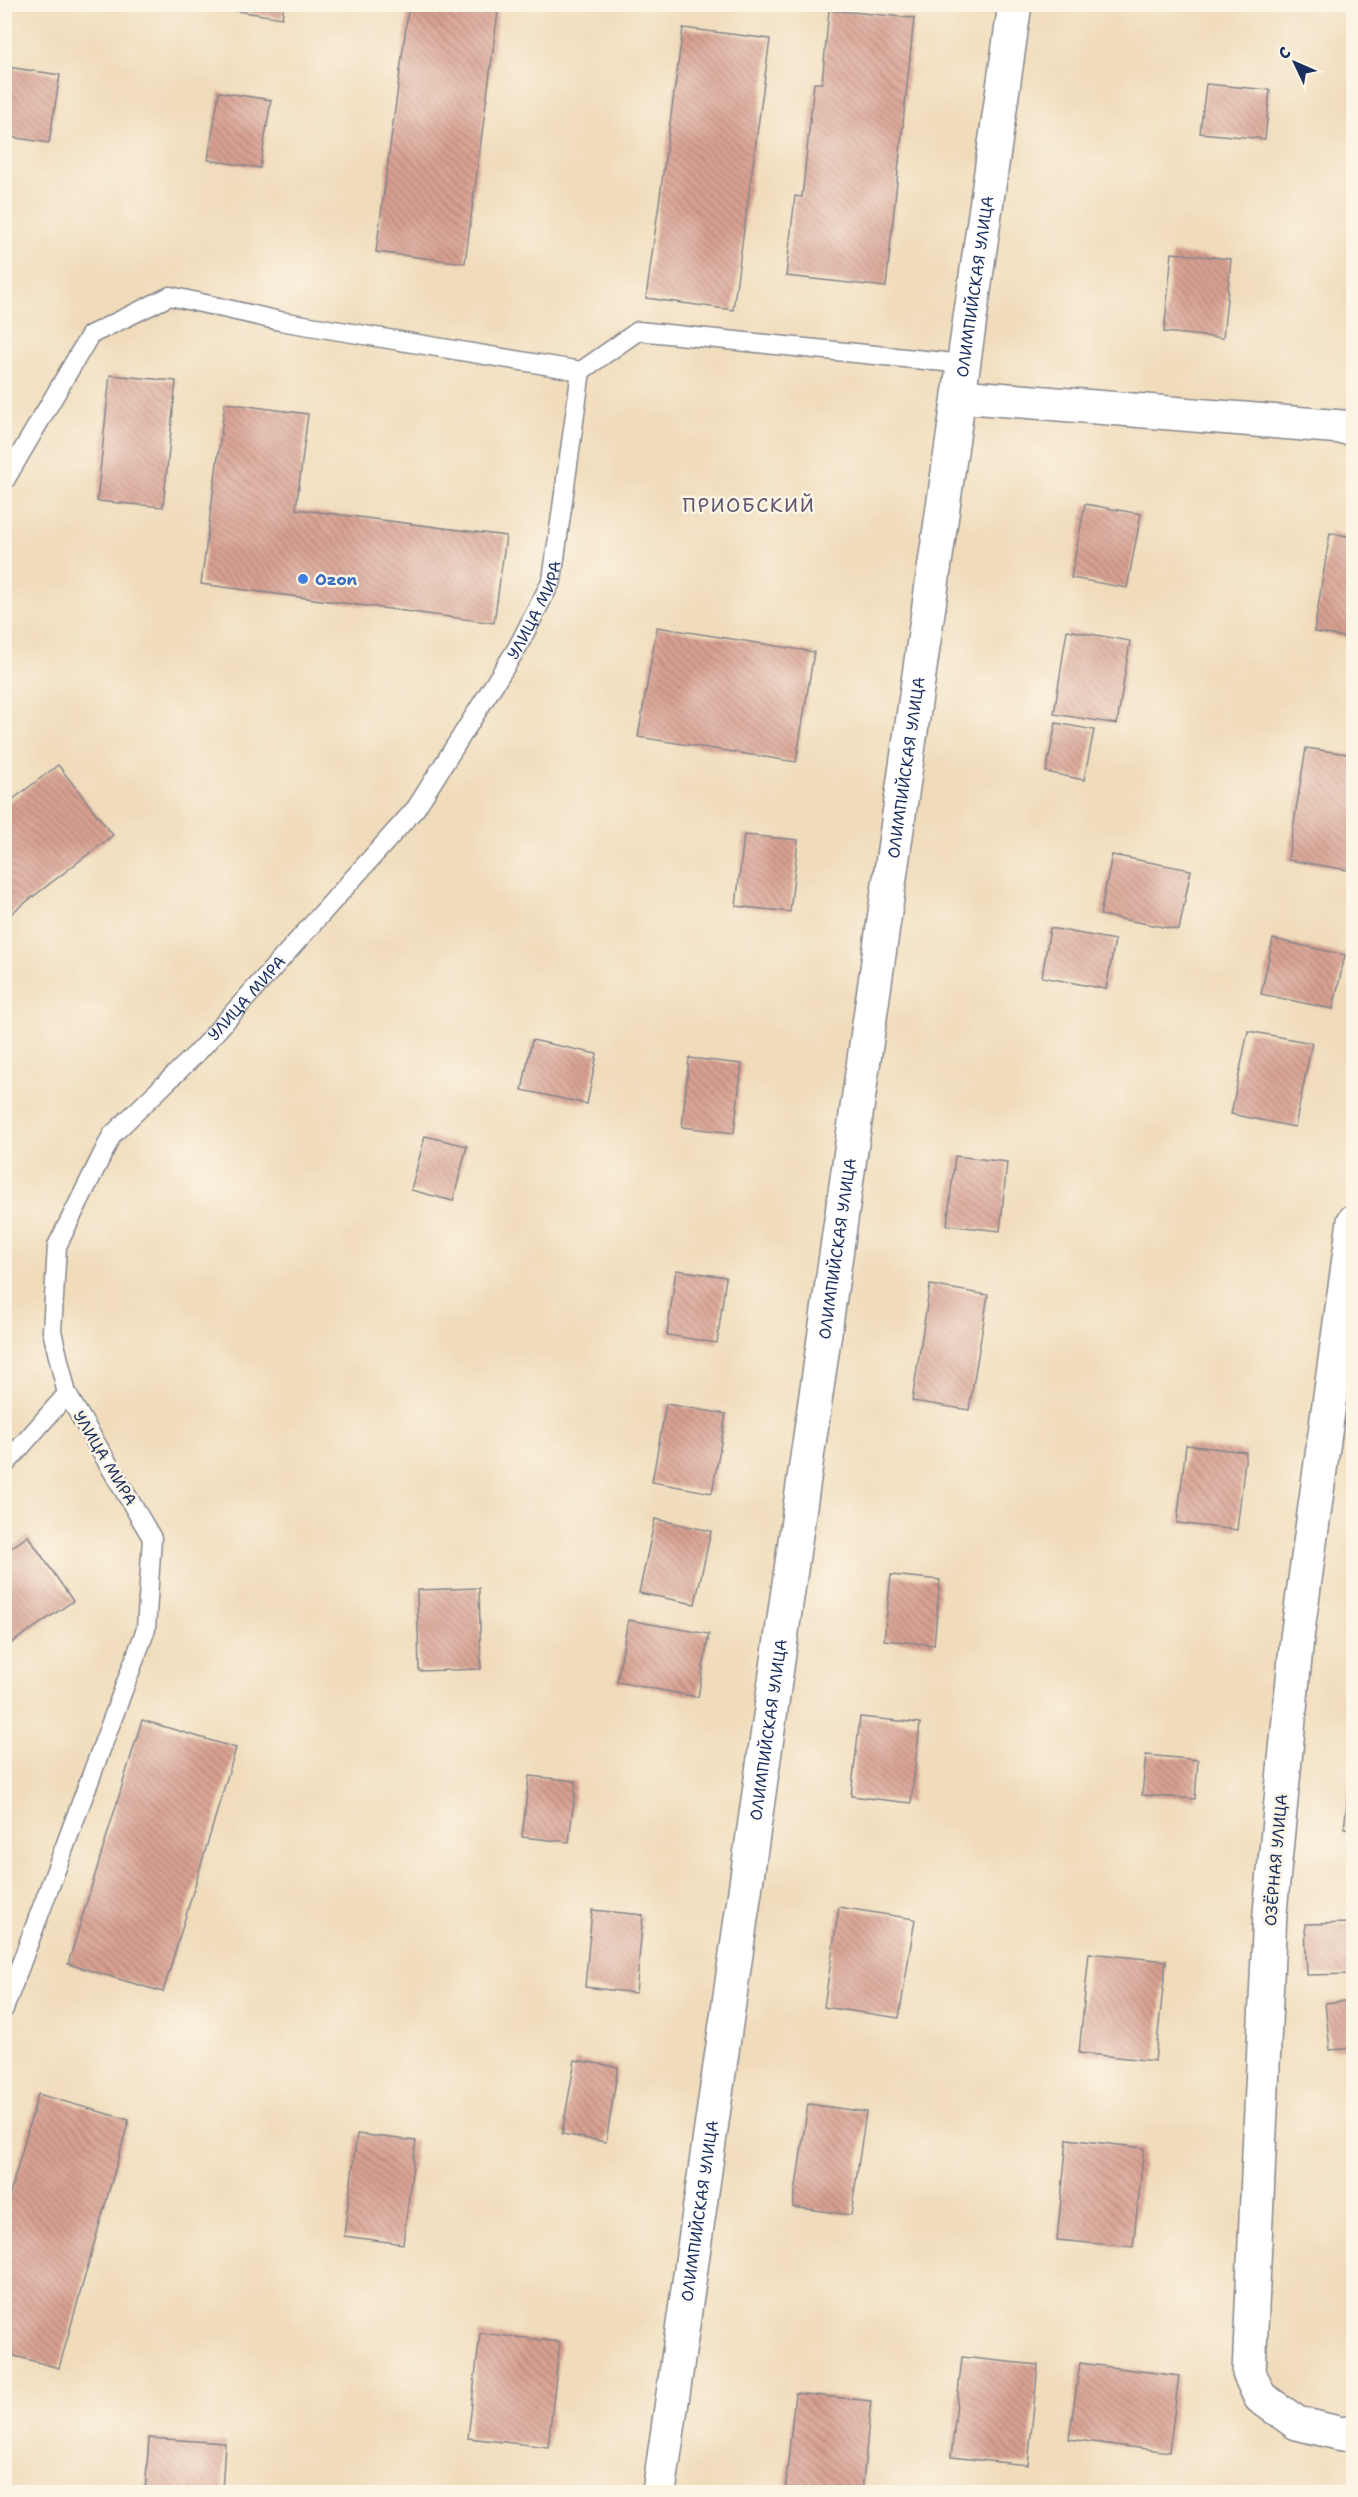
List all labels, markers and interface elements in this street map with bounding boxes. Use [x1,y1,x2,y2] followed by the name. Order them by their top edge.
[1265,33,1325,93] north arrow
[1274,42,1296,64] text: С
[951,194,998,379] street label: ОЛИМПИЙСКАЯ УЛИЦА
[683,492,815,518] district label: ПРИОБСКИЙ
[502,559,565,663] street label: УЛИЦА МИРА
[315,569,358,590] place label: Ozon
[296,572,310,586] marker: Ozon
[882,675,929,860] street label: ОЛИМПИЙСКАЯ УЛИЦА
[203,951,290,1045] street label: УЛИЦА МИРА
[814,1157,860,1341] street label: ОЛИМПИЙСКАЯ УЛИЦА
[68,1407,142,1509] street label: УЛИЦА МИРА
[745,1638,791,1822] street label: ОЛИМПИЙСКАЯ УЛИЦА
[1260,1793,1292,1927] street label: ОЗЁРНАЯ УЛИЦА
[676,2119,723,2303] street label: ОЛИМПИЙСКАЯ УЛИЦА

